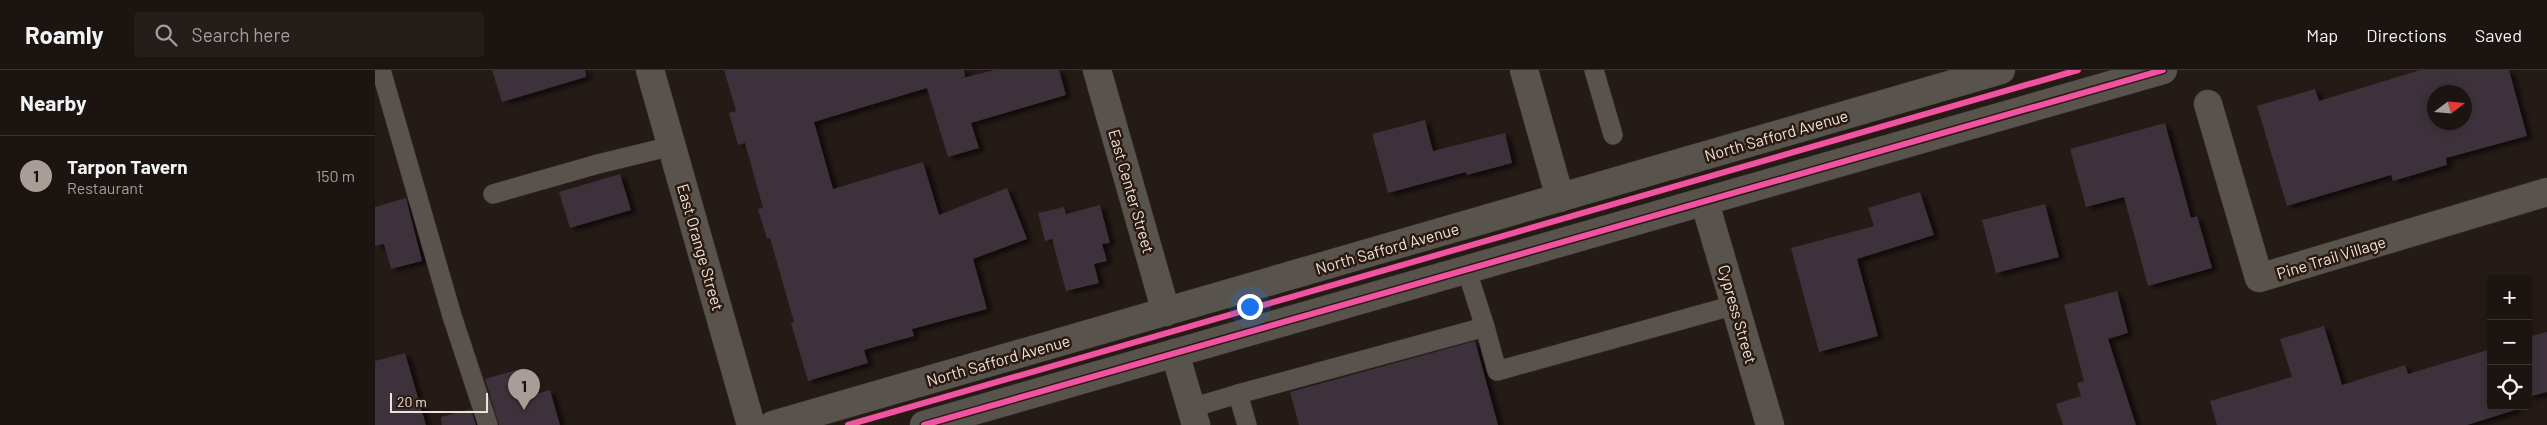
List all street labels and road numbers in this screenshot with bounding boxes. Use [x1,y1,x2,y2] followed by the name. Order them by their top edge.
[1702,105,1850,165] street label: North Safford Avenue
[1105,127,1159,255] street label: East Center Street
[674,181,728,313] street label: East Orange Street
[1313,218,1461,278] street label: North Safford Avenue
[2274,231,2388,283] street label: Pine Trail Village
[1715,262,1761,366] street label: Cypress Street
[924,330,1072,390] street label: North Safford Avenue

